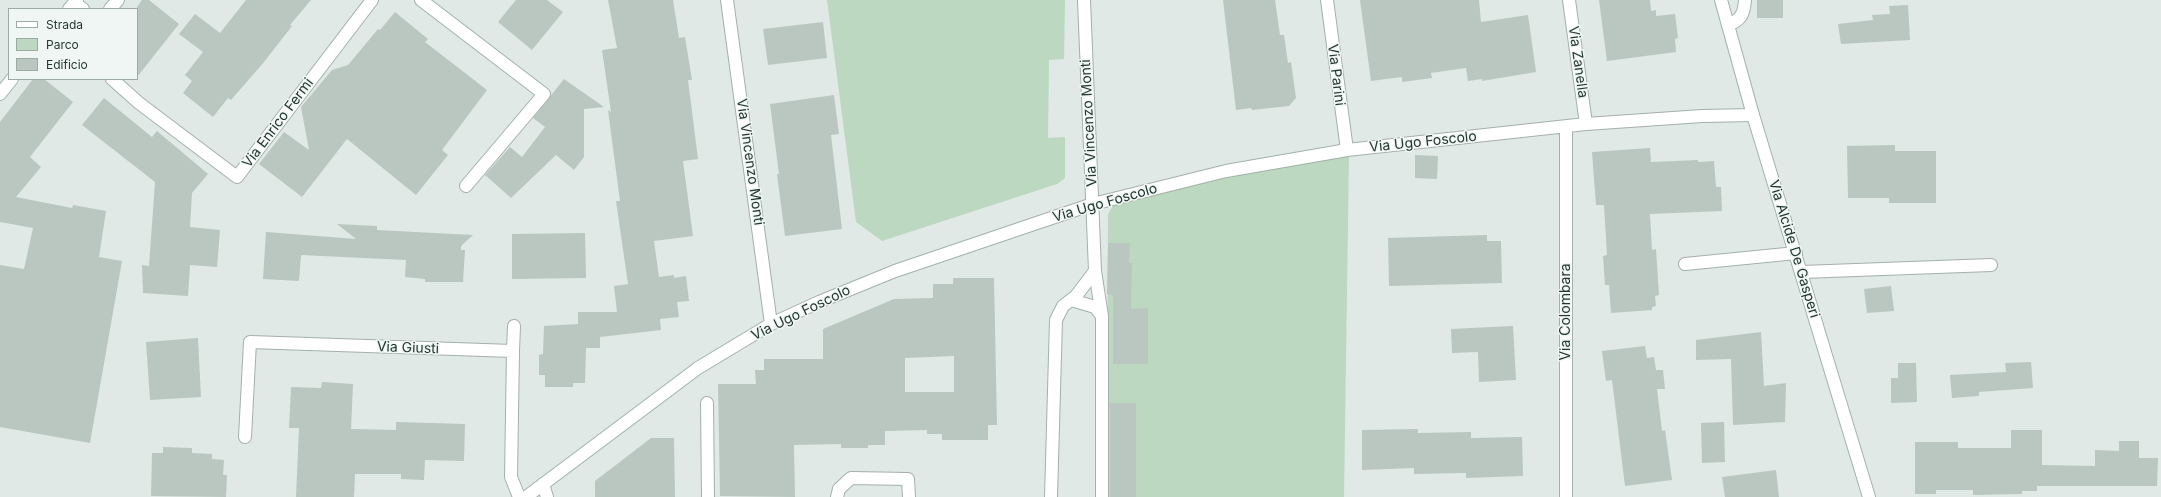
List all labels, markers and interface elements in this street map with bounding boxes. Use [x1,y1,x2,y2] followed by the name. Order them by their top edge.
[8,8,138,80] legend
[46,17,83,32] text: Strada
[1565,25,1591,99] street label: Via Zanella
[46,37,79,52] text: Parco
[1324,43,1348,107] street label: Via Parini
[46,57,88,72] text: Edificio
[1077,59,1101,187] street label: Via Vincenzo Monti
[239,75,317,171] street label: Via Enrico Fermi
[733,98,767,226] street label: Via Vincenzo Monti
[1368,128,1478,156] street label: Via Ugo Foscolo
[1765,178,1823,320] street label: Via Alcide De Gasperi
[1051,180,1159,226] street label: Via Ugo Foscolo
[1558,263,1574,361] street label: Via Colombara
[749,282,853,344] street label: Via Ugo Foscolo
[377,339,439,357] street label: Via Giusti

